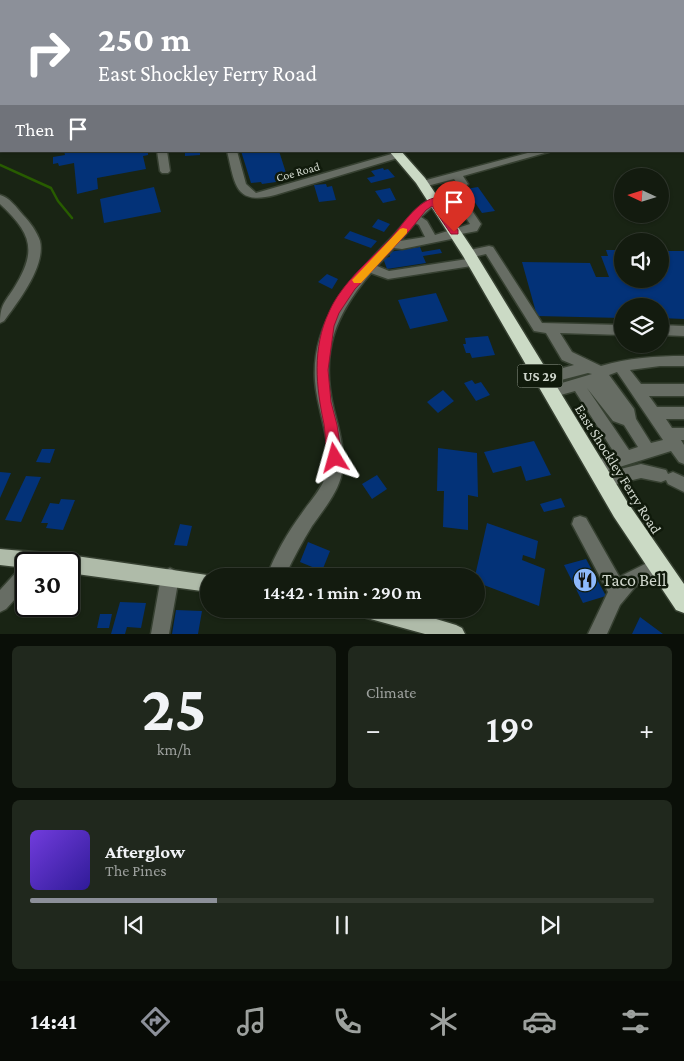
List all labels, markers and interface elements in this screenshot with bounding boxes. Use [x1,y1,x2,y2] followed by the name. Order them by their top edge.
[15,20,80,85] icon: right
[98,20,191,59] text: 250 m
[98,61,317,86] text: East Shockley Ferry Road
[64,115,92,143] icon: arrive
[15,119,54,140] text: Then
[275,159,322,185] street label: Coe Road
[614,168,669,222] north arrow
[614,168,669,353] map controls
[433,181,475,232] pin
[440,188,468,216] icon: arrive
[614,233,669,288] button: sound
[614,298,669,353] button: layers
[518,364,562,388] road number: US 29
[571,401,664,537] street label: East Shockley Ferry Road
[308,431,360,483] position arrow
[15,552,80,617] speed limit sign: 30
[572,567,598,593] restaurant icon: Taco Bell
[602,570,667,590] place label: Taco Bell
[263,582,422,603] text: 14:42 · 1 min · 290 m
[142,672,207,744] text: 25
[366,684,416,701] text: Climate
[486,708,534,750] text: 19°
[366,714,381,745] text: −
[639,714,654,745] text: +
[157,741,191,758] text: km/h
[105,841,185,862] text: Afterglow
[105,862,166,879] text: The Pines
[120,911,148,939] icon: previous
[328,911,356,939] icon: pause
[536,911,564,939] icon: next
[138,1004,173,1039] icon: directions
[234,1004,269,1039] icon: music
[330,1004,365,1039] icon: phone
[426,1004,461,1039] icon: climate
[522,1004,557,1039] icon: car
[618,1004,653,1039] icon: filters
[31,1009,77,1034] text: 14:41

